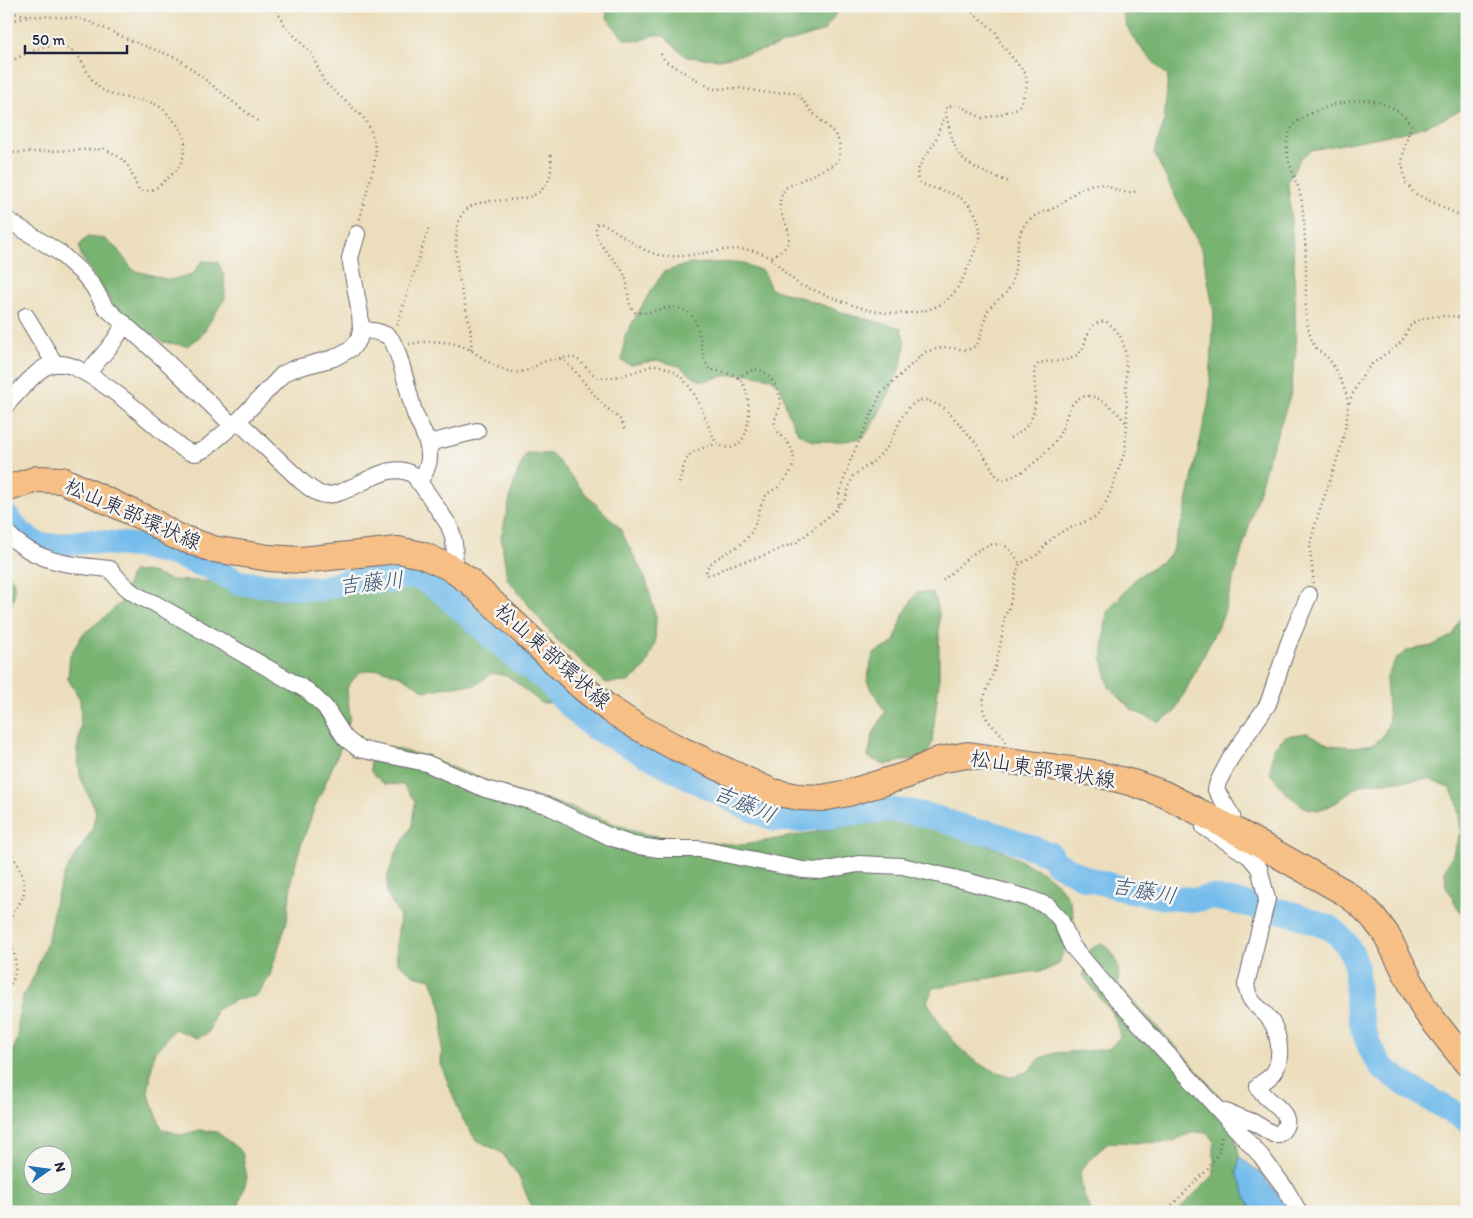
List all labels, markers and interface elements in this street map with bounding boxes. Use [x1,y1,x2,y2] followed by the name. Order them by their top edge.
[25,22,128,54] scale bar
[32,31,65,49] text: 50 m
[61,472,205,555] street label: 松山東部環状線
[337,566,405,599] water label: 吉藤川
[490,597,616,714] street label: 松山東部環状線
[969,745,1118,792] street label: 松山東部環状線
[709,778,780,829] water label: 吉藤川
[1109,871,1179,910] water label: 吉藤川
[22,1146,72,1196] north arrow
[51,1160,70,1174] text: N

